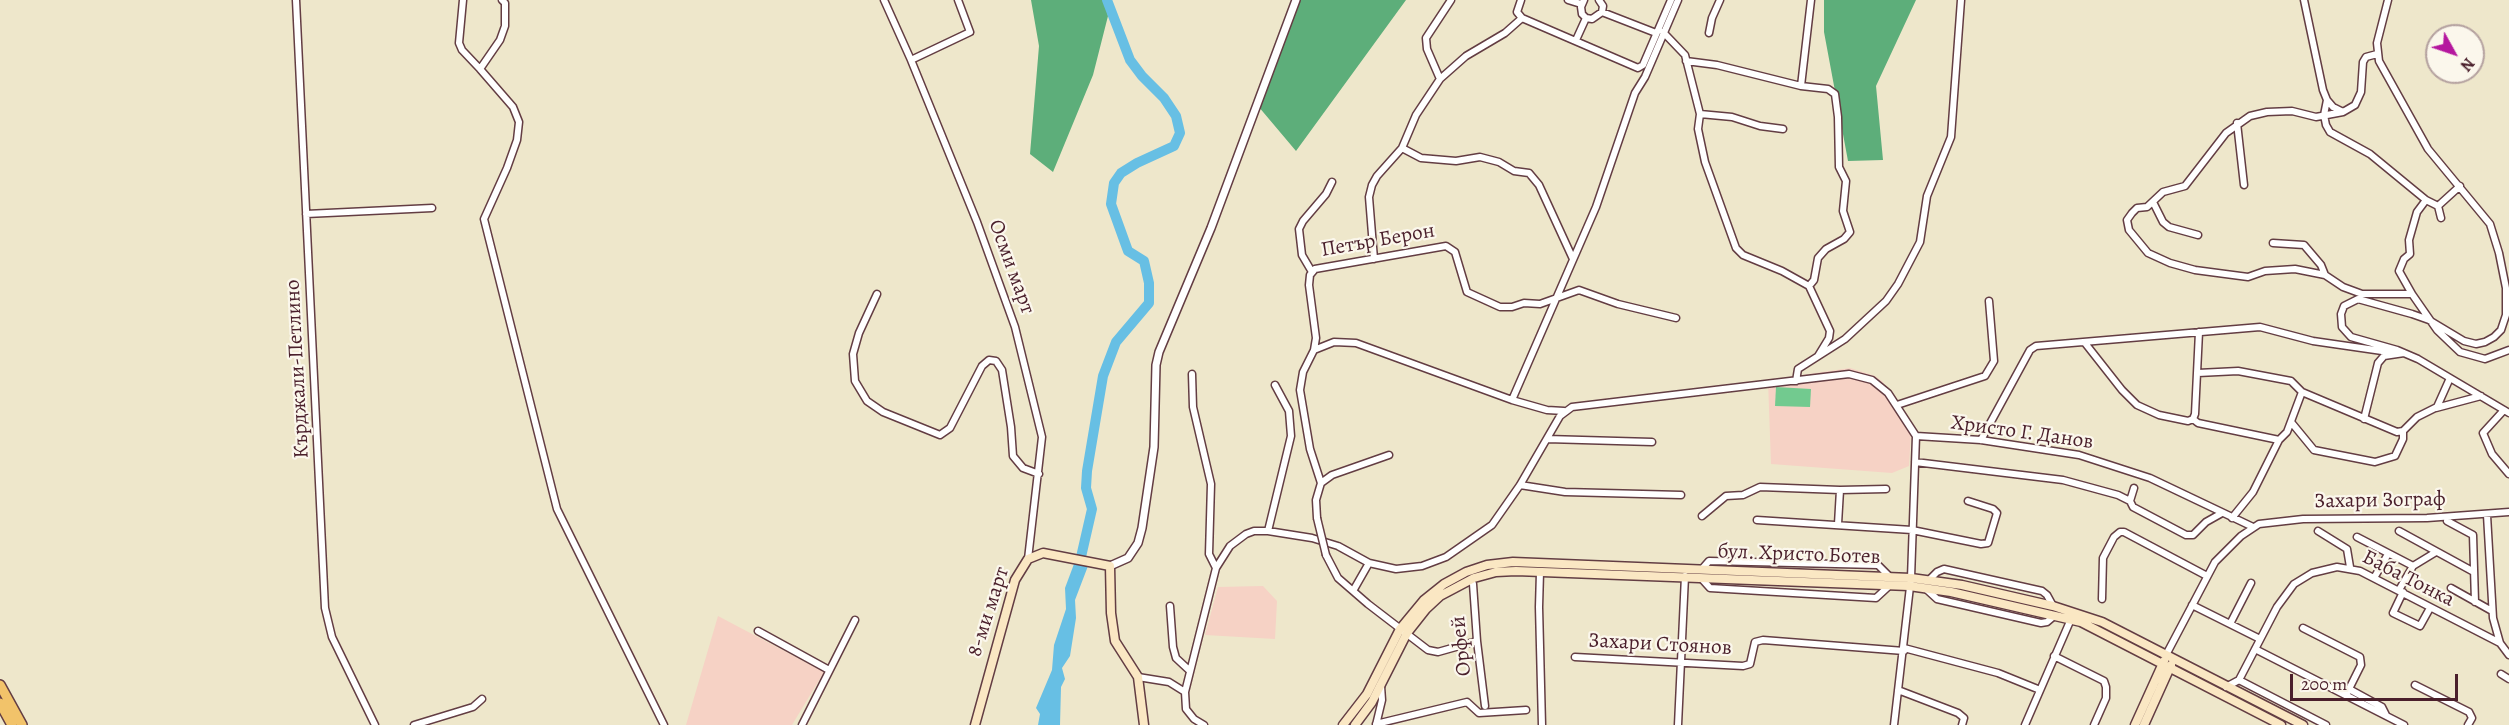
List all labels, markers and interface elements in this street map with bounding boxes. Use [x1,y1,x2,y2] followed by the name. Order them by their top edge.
[2425,24,2485,84] north arrow
[2455,53,2479,76] text: N
[982,217,1040,317] street label: Осми март
[1319,219,1437,263] street label: Петър Берон
[281,279,315,459] street label: Кърджали-Петлино
[1949,411,2095,455] street label: Христо Г. Данов
[2314,487,2446,515] street label: Захари Зограф
[1717,540,1881,570] street label: бул. Христо Ботев
[2358,545,2458,613] street label: Баба Тонка
[963,564,1015,660] street label: 8-ми март
[1446,615,1478,677] street label: Орфей
[1588,629,1732,661] street label: Захари Стоянов
[2293,662,2461,700] scale bar
[2301,672,2347,696] text: 200 m

